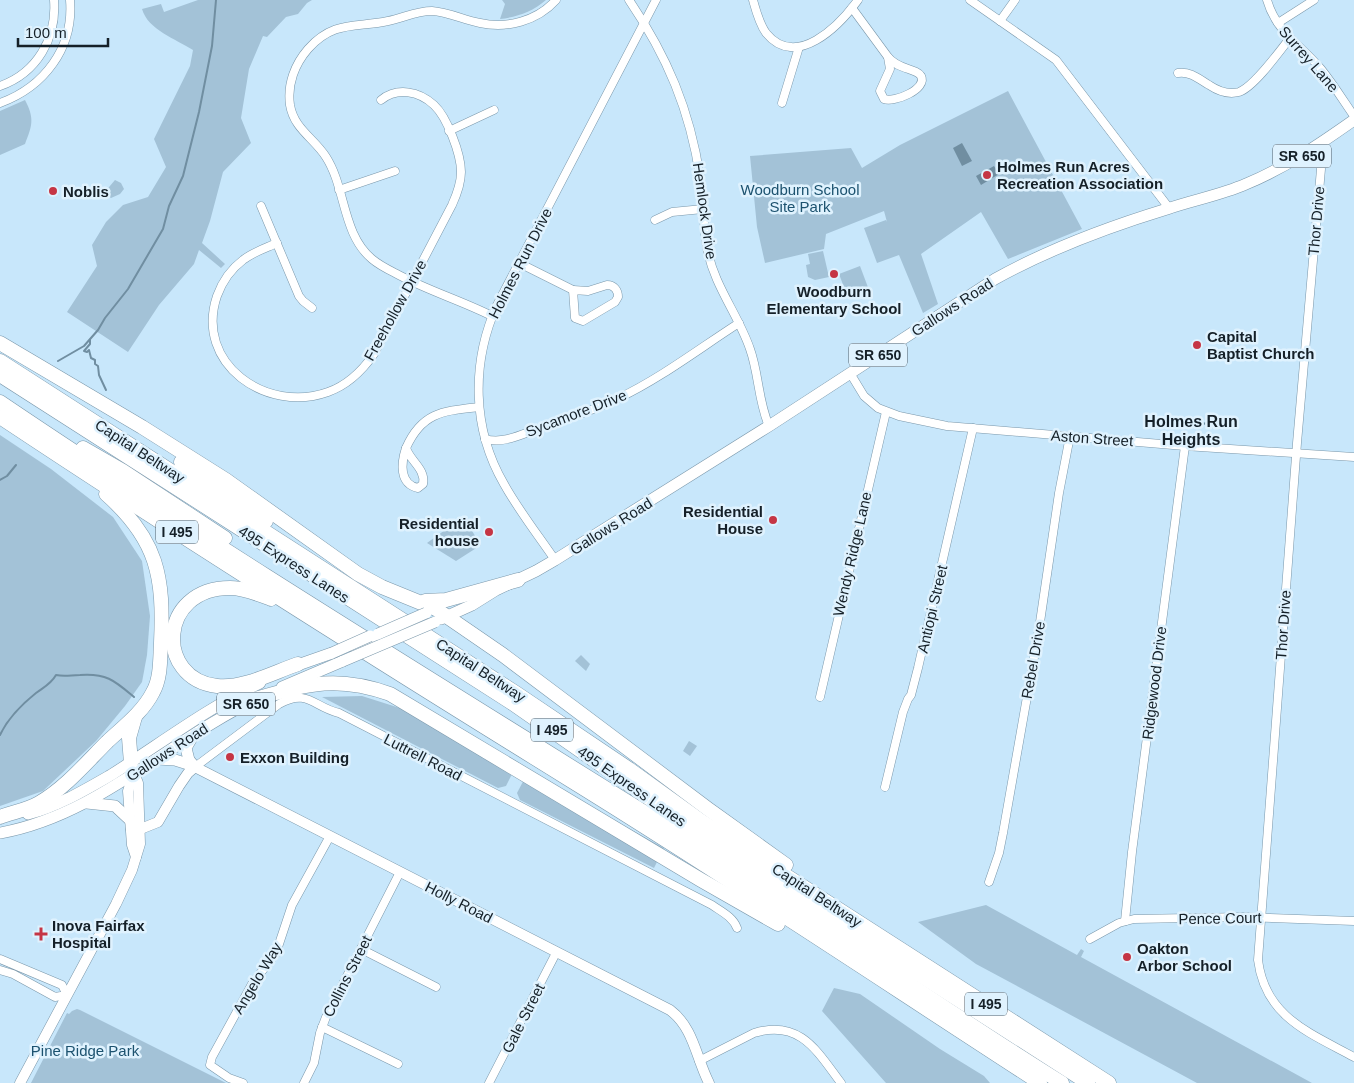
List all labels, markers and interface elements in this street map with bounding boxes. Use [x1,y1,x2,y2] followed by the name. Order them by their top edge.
[18,15,108,47] scale bar
[1276,23,1342,95] street label: Surrey Lane
[25,24,67,41] text: 100 m
[1273,144,1331,168] road number: SR 650
[997,158,1163,192] place label: Holmes Run Acres Recreation Association
[690,162,720,260] street label: Hemlock Drive
[981,169,993,181] marker: Holmes Run Acres Recreation Association
[741,181,859,215] park label: Woodburn School Site Park
[63,183,109,200] place label: Noblis
[47,185,59,197] marker: Noblis
[1304,185,1328,257] street label: Thor Drive
[485,205,555,321] street label: Holmes Run Drive
[360,257,430,363] street label: Freehollow Drive
[828,268,840,280] marker: Woodburn Elementary School
[908,274,996,340] street label: Gallows Road
[766,283,902,317] place label: Woodburn Elementary School
[1207,328,1315,362] place label: Capital Baptist Church
[1191,339,1203,351] marker: Capital Baptist Church
[849,344,907,366] road number: SR 650
[523,386,629,440] street label: Sycamore Drive
[1144,413,1238,448] district label: Holmes Run Heights
[92,416,188,487] street label: Capital Beltway
[1050,427,1135,449] street label: Aston Street
[829,490,875,618] street label: Wendy Ridge Lane
[567,494,655,558] street label: Gallows Road
[683,503,763,537] place label: Residential House
[767,514,779,526] marker: Residential House
[399,515,479,549] place label: Residential house
[156,520,198,544] road number: I 495
[236,522,352,606] street label: 495 Express Lanes
[483,526,495,538] marker: Residential house
[914,562,951,655] street label: Antiopi Street
[1272,589,1294,661] street label: Thor Drive
[1018,620,1048,700] street label: Rebel Drive
[1139,625,1169,741] street label: Ridgewood Drive
[433,635,529,706] street label: Capital Beltway
[217,692,275,716] road number: SR 650
[531,718,573,742] road number: I 495
[123,719,211,785] street label: Gallows Road
[381,730,465,784] street label: Luttrell Road
[575,742,689,830] street label: 495 Express Lanes
[240,749,349,766] place label: Exxon Building
[224,751,236,763] marker: Exxon Building
[769,860,865,931] street label: Capital Beltway
[422,878,496,926] street label: Holly Road
[1178,909,1263,927] street label: Pence Court
[52,917,145,951] place label: Inova Fairfax Hospital
[34,927,48,941] marker: Inova Fairfax Hospital
[319,932,375,1020] street label: Collins Street
[229,939,285,1017] street label: Angelo Way
[1137,940,1232,974] place label: Oakton Arbor School
[1121,951,1133,963] marker: Oakton Arbor School
[498,980,548,1056] street label: Gale Street
[965,992,1007,1016] road number: I 495
[31,1042,140,1059] park label: Pine Ridge Park

